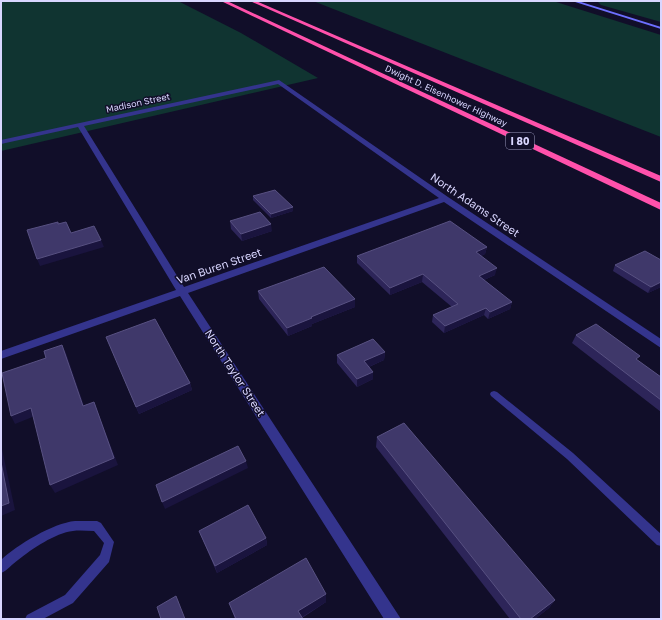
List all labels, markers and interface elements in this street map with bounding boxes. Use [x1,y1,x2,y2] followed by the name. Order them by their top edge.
[383,62,509,129] street label: Dwight D. Eisenhower Highway
[105,90,171,115] street label: Madison Street
[506,133,534,149] road number: I 80
[428,170,522,239] street label: North Adams Street
[175,245,263,286] street label: Van Buren Street
[202,327,268,419] street label: North Taylor Street

